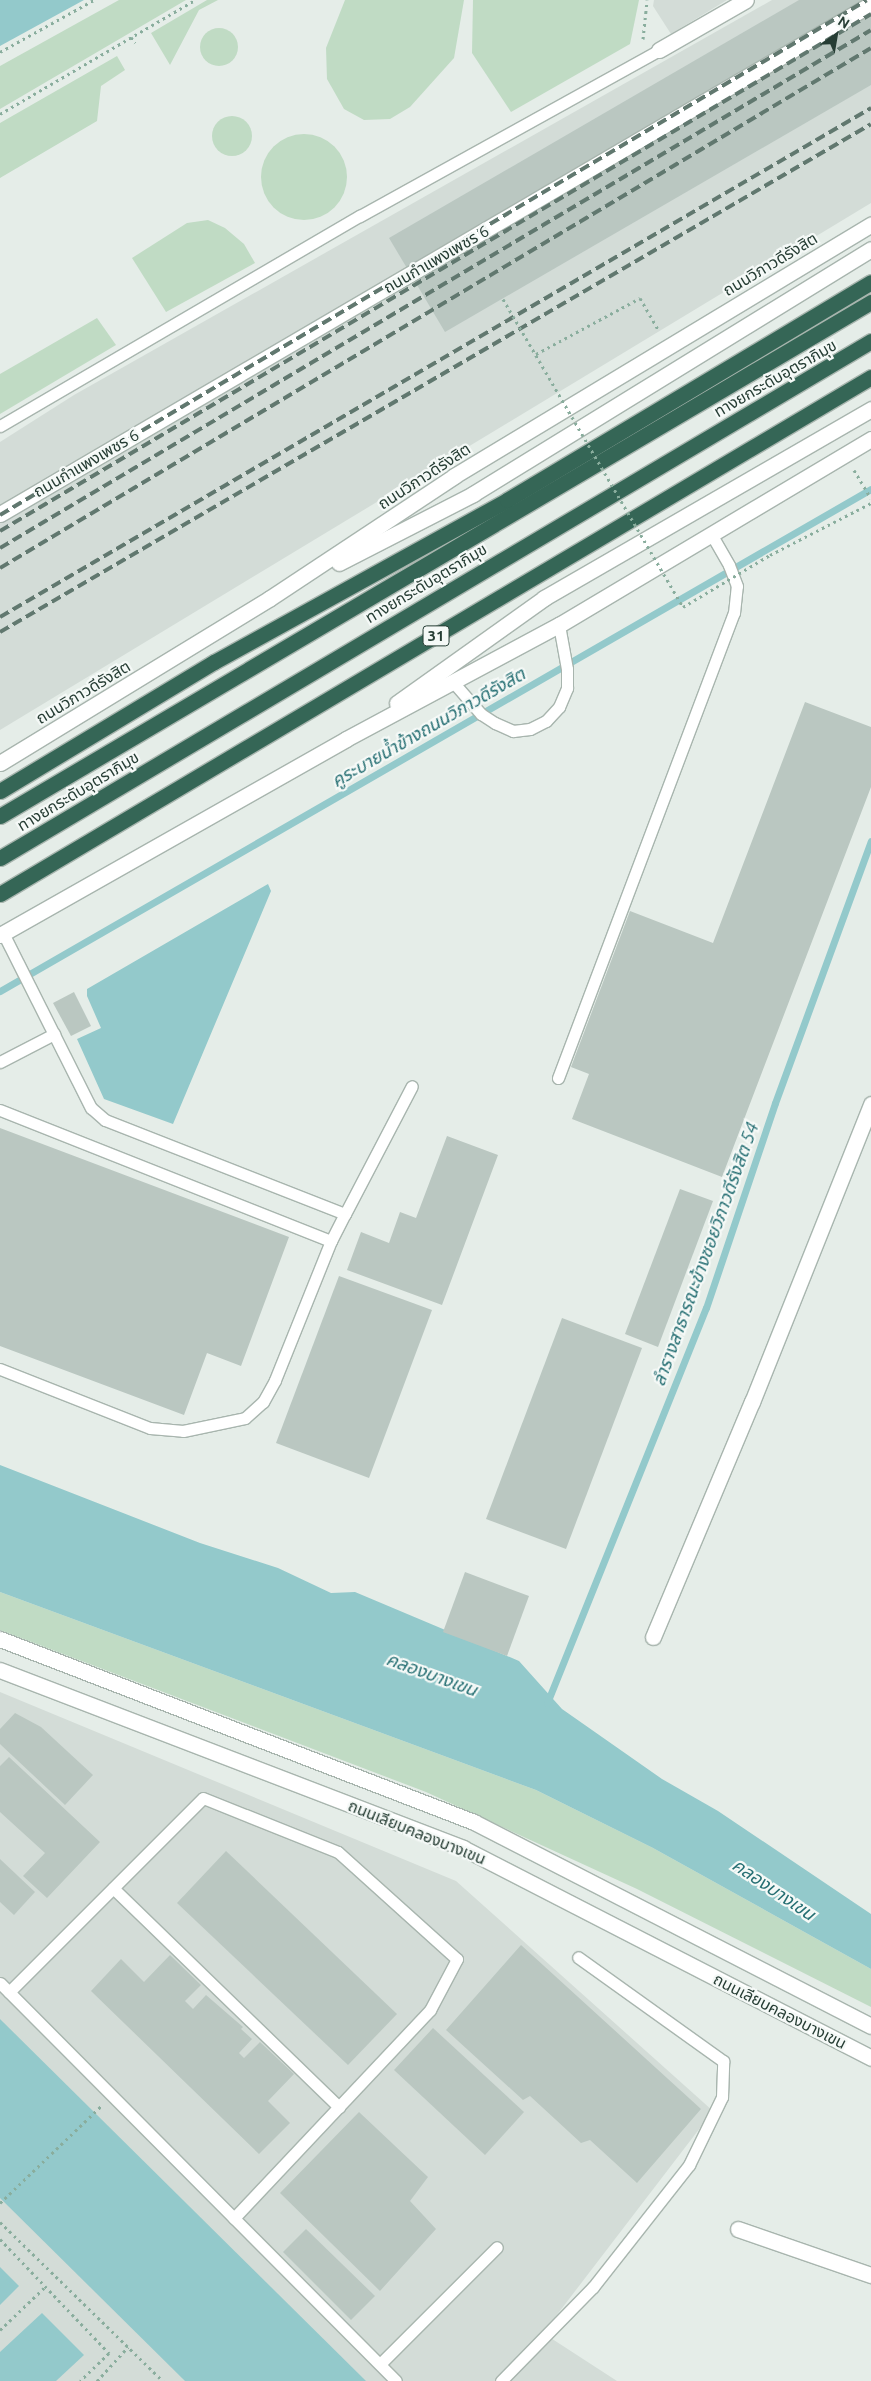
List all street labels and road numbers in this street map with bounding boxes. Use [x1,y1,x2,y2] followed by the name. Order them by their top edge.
[380,221,492,297] street label: ถนนกำแพงเพชร 6
[719,228,821,300] street label: ถนนวิภาวดีรังสิต
[710,335,840,421] street label: ทางยกระดับอุตราภิมุข
[30,425,142,501] street label: ถนนกำแพงเพชร 6
[374,439,474,513] street label: ถนนวิภาวดีรังสิต
[362,539,490,627] street label: ทางยกระดับอุตราภิมุข
[422,624,450,648] road number: 31
[32,656,134,728] street label: ถนนวิภาวดีรังสิต
[14,747,142,835] street label: ทางยกระดับอุตราภิมุข
[345,1796,489,1868] street label: ถนนเลียบคลองบางเขน
[710,1969,850,2053] street label: ถนนเลียบคลองบางเขน

